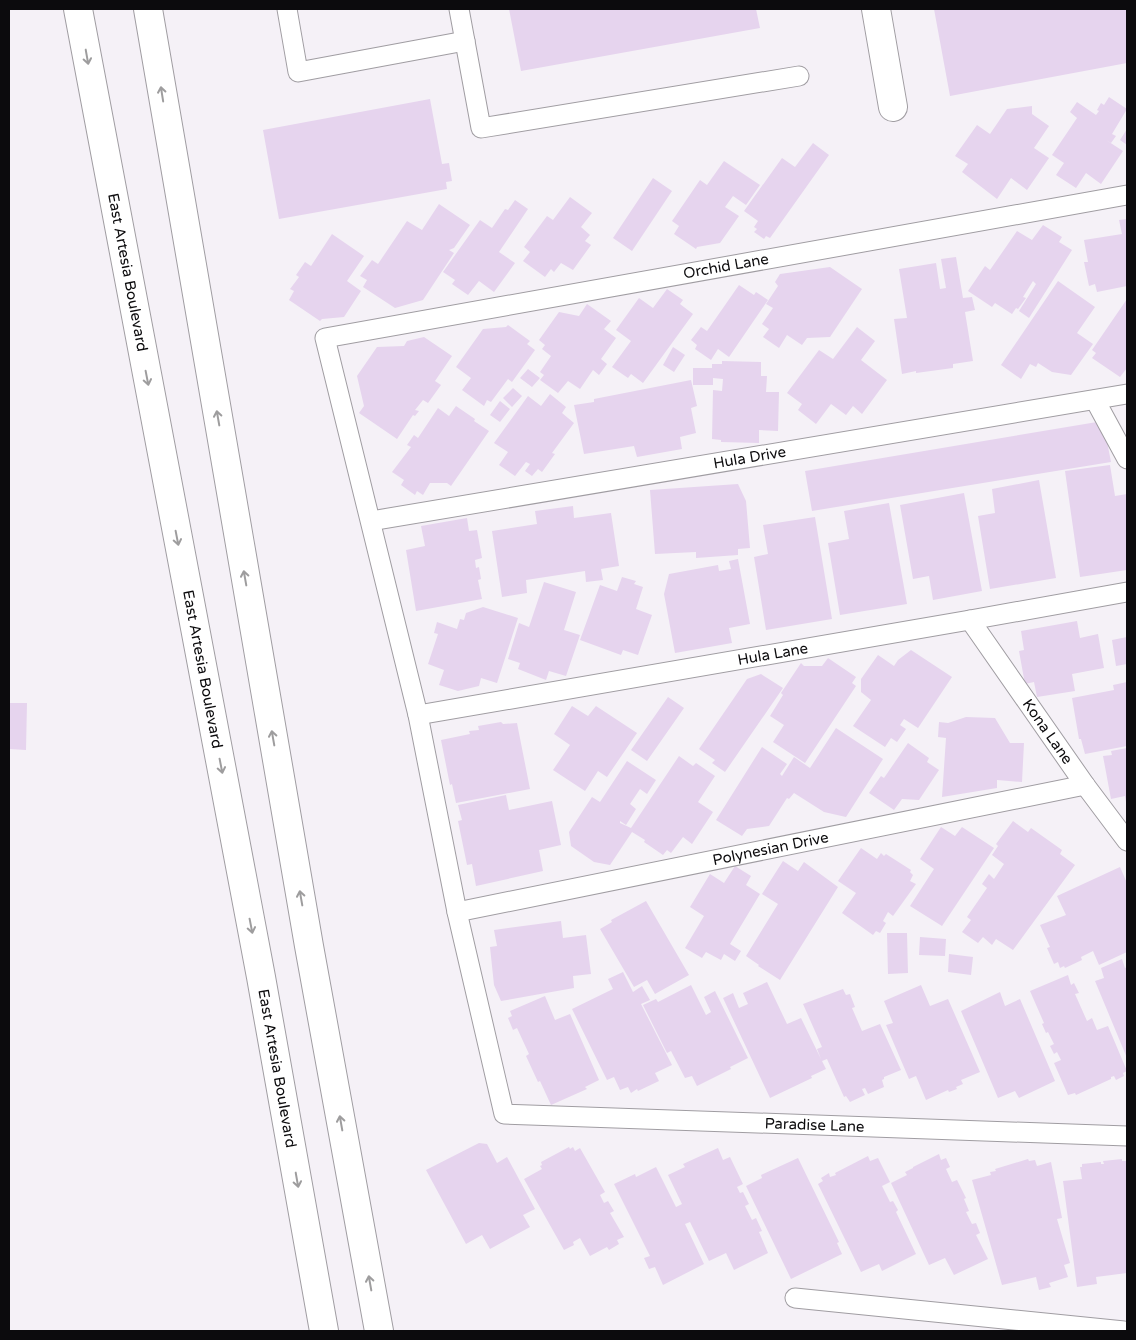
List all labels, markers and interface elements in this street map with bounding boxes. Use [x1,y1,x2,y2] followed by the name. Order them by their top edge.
[82,48,92,64] one-way arrow
[157,86,167,102] one-way arrow
[104,192,152,353] street label: East Artesia Boulevard
[682,250,770,282] street label: Orchid Lane
[143,370,152,386] one-way arrow
[212,410,222,426] one-way arrow
[712,442,787,472] street label: Hula Drive
[173,529,183,545] one-way arrow
[240,570,250,586] one-way arrow
[179,589,227,750] street label: East Artesia Boulevard
[736,639,809,669] street label: Hula Lane
[1019,696,1077,768] street label: Kona Lane
[268,730,278,746] one-way arrow
[217,758,226,774] one-way arrow
[711,828,830,869] street label: Polynesian Drive
[295,890,305,906] one-way arrow
[247,917,257,933] one-way arrow
[254,988,300,1149] street label: East Artesia Boulevard
[764,1114,865,1136] street label: Paradise Lane
[336,1116,346,1132] one-way arrow
[293,1171,303,1187] one-way arrow
[365,1276,375,1292] one-way arrow

